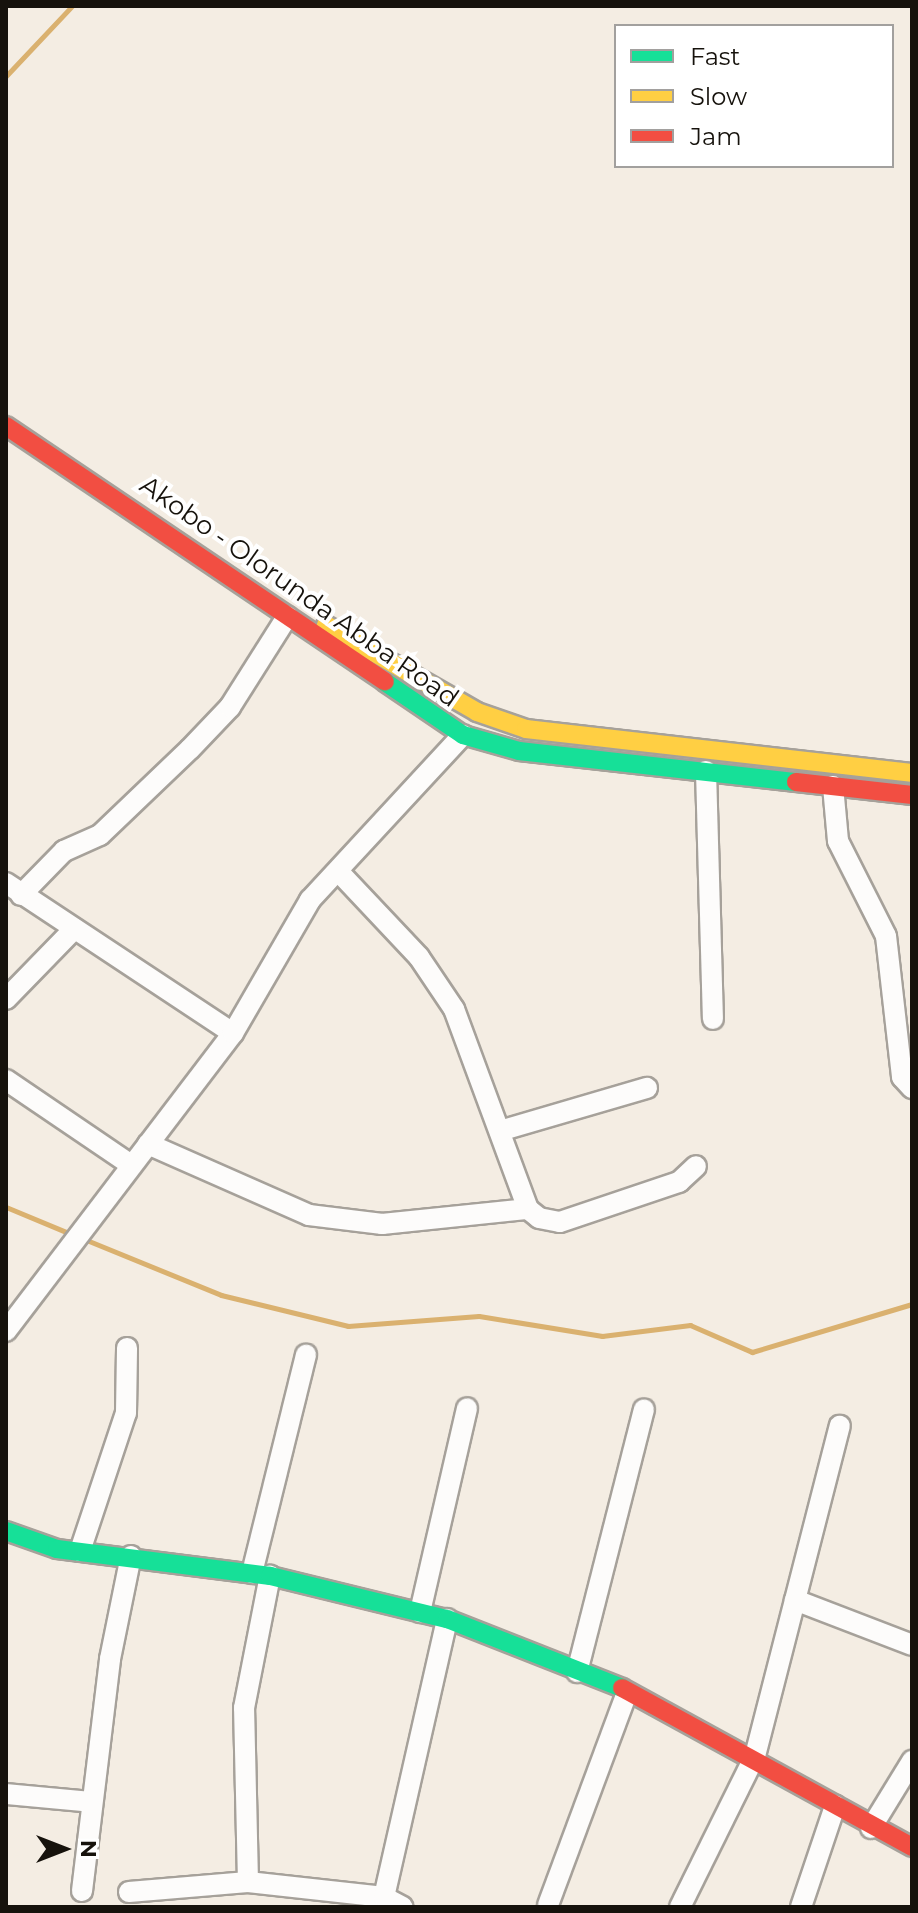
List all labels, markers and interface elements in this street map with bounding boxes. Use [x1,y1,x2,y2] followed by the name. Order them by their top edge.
[614,24,894,168] legend
[690,42,740,71] text: Fast
[690,82,747,111] text: Slow
[690,122,742,151] text: Jam
[134,470,464,714] street label: Akobo - Olorunda Abba Road
[24,1809,104,1889] north arrow
[75,1840,102,1858] text: N

